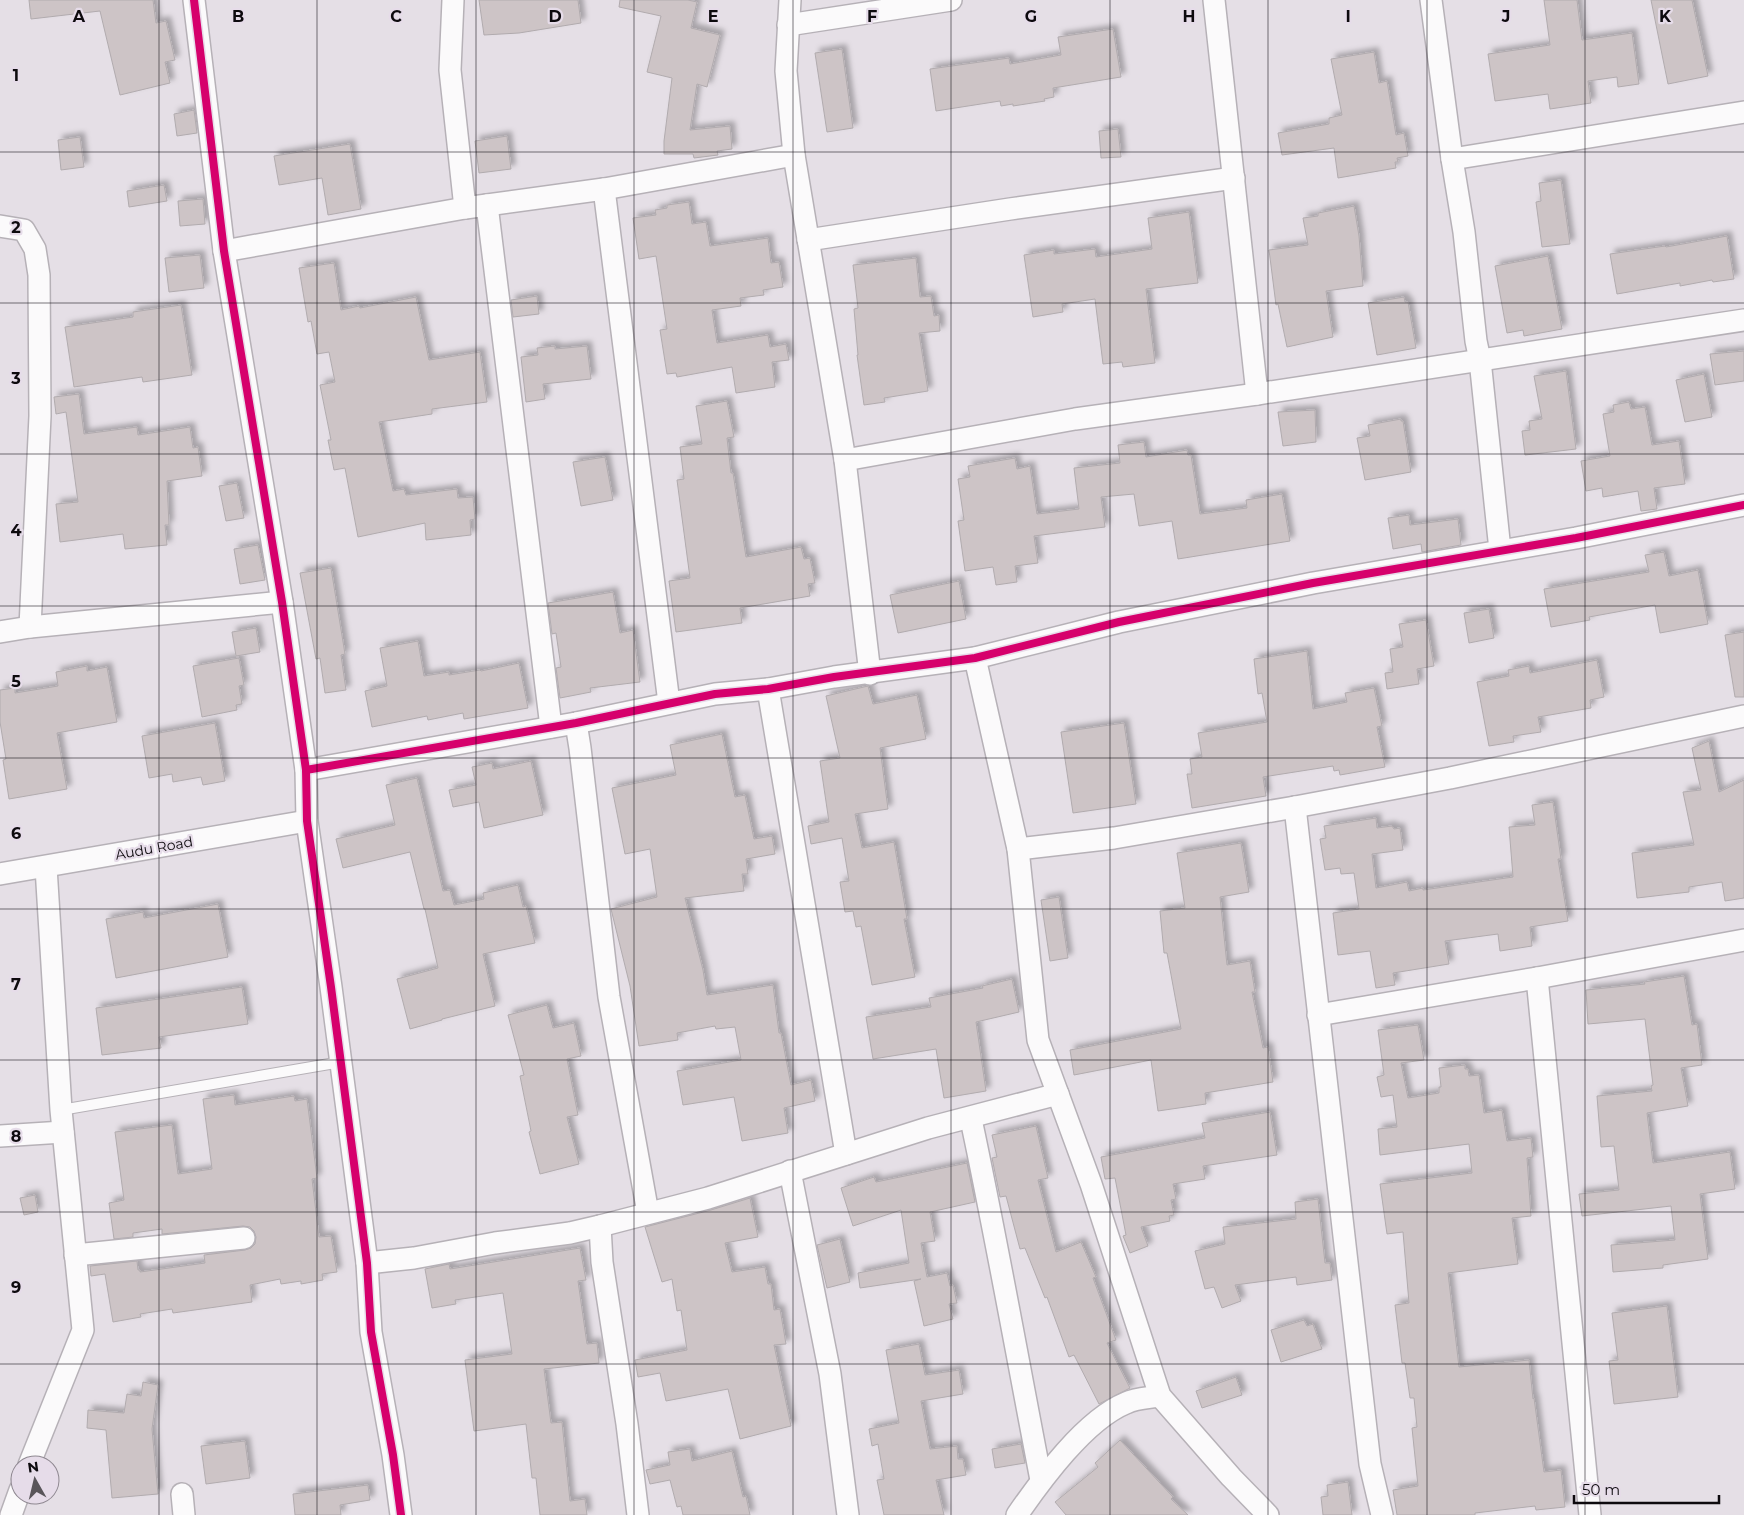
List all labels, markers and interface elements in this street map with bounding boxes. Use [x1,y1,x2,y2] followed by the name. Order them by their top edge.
[72,7,86,26] text: A
[232,7,244,26] text: B
[390,7,402,26] text: C
[548,7,562,26] text: D
[708,7,718,26] text: E
[867,7,877,26] text: F
[1025,7,1037,26] text: G
[1183,7,1195,26] text: H
[1345,7,1351,26] text: I
[1501,7,1510,26] text: J
[1659,7,1672,26] text: K
[13,66,19,85] text: 1
[11,218,21,237] text: 2
[10,369,21,388] text: 3
[10,521,22,540] text: 4
[11,672,21,691] text: 5
[11,824,21,843] text: 6
[114,832,194,864] street label: Audu Road
[11,975,21,994] text: 7
[11,1127,21,1146] text: 8
[11,1278,21,1297] text: 9
[10,1455,60,1505] north arrow
[26,1457,40,1477] text: N
[1574,1472,1719,1504] scale bar
[1582,1480,1620,1499] text: 50 m

